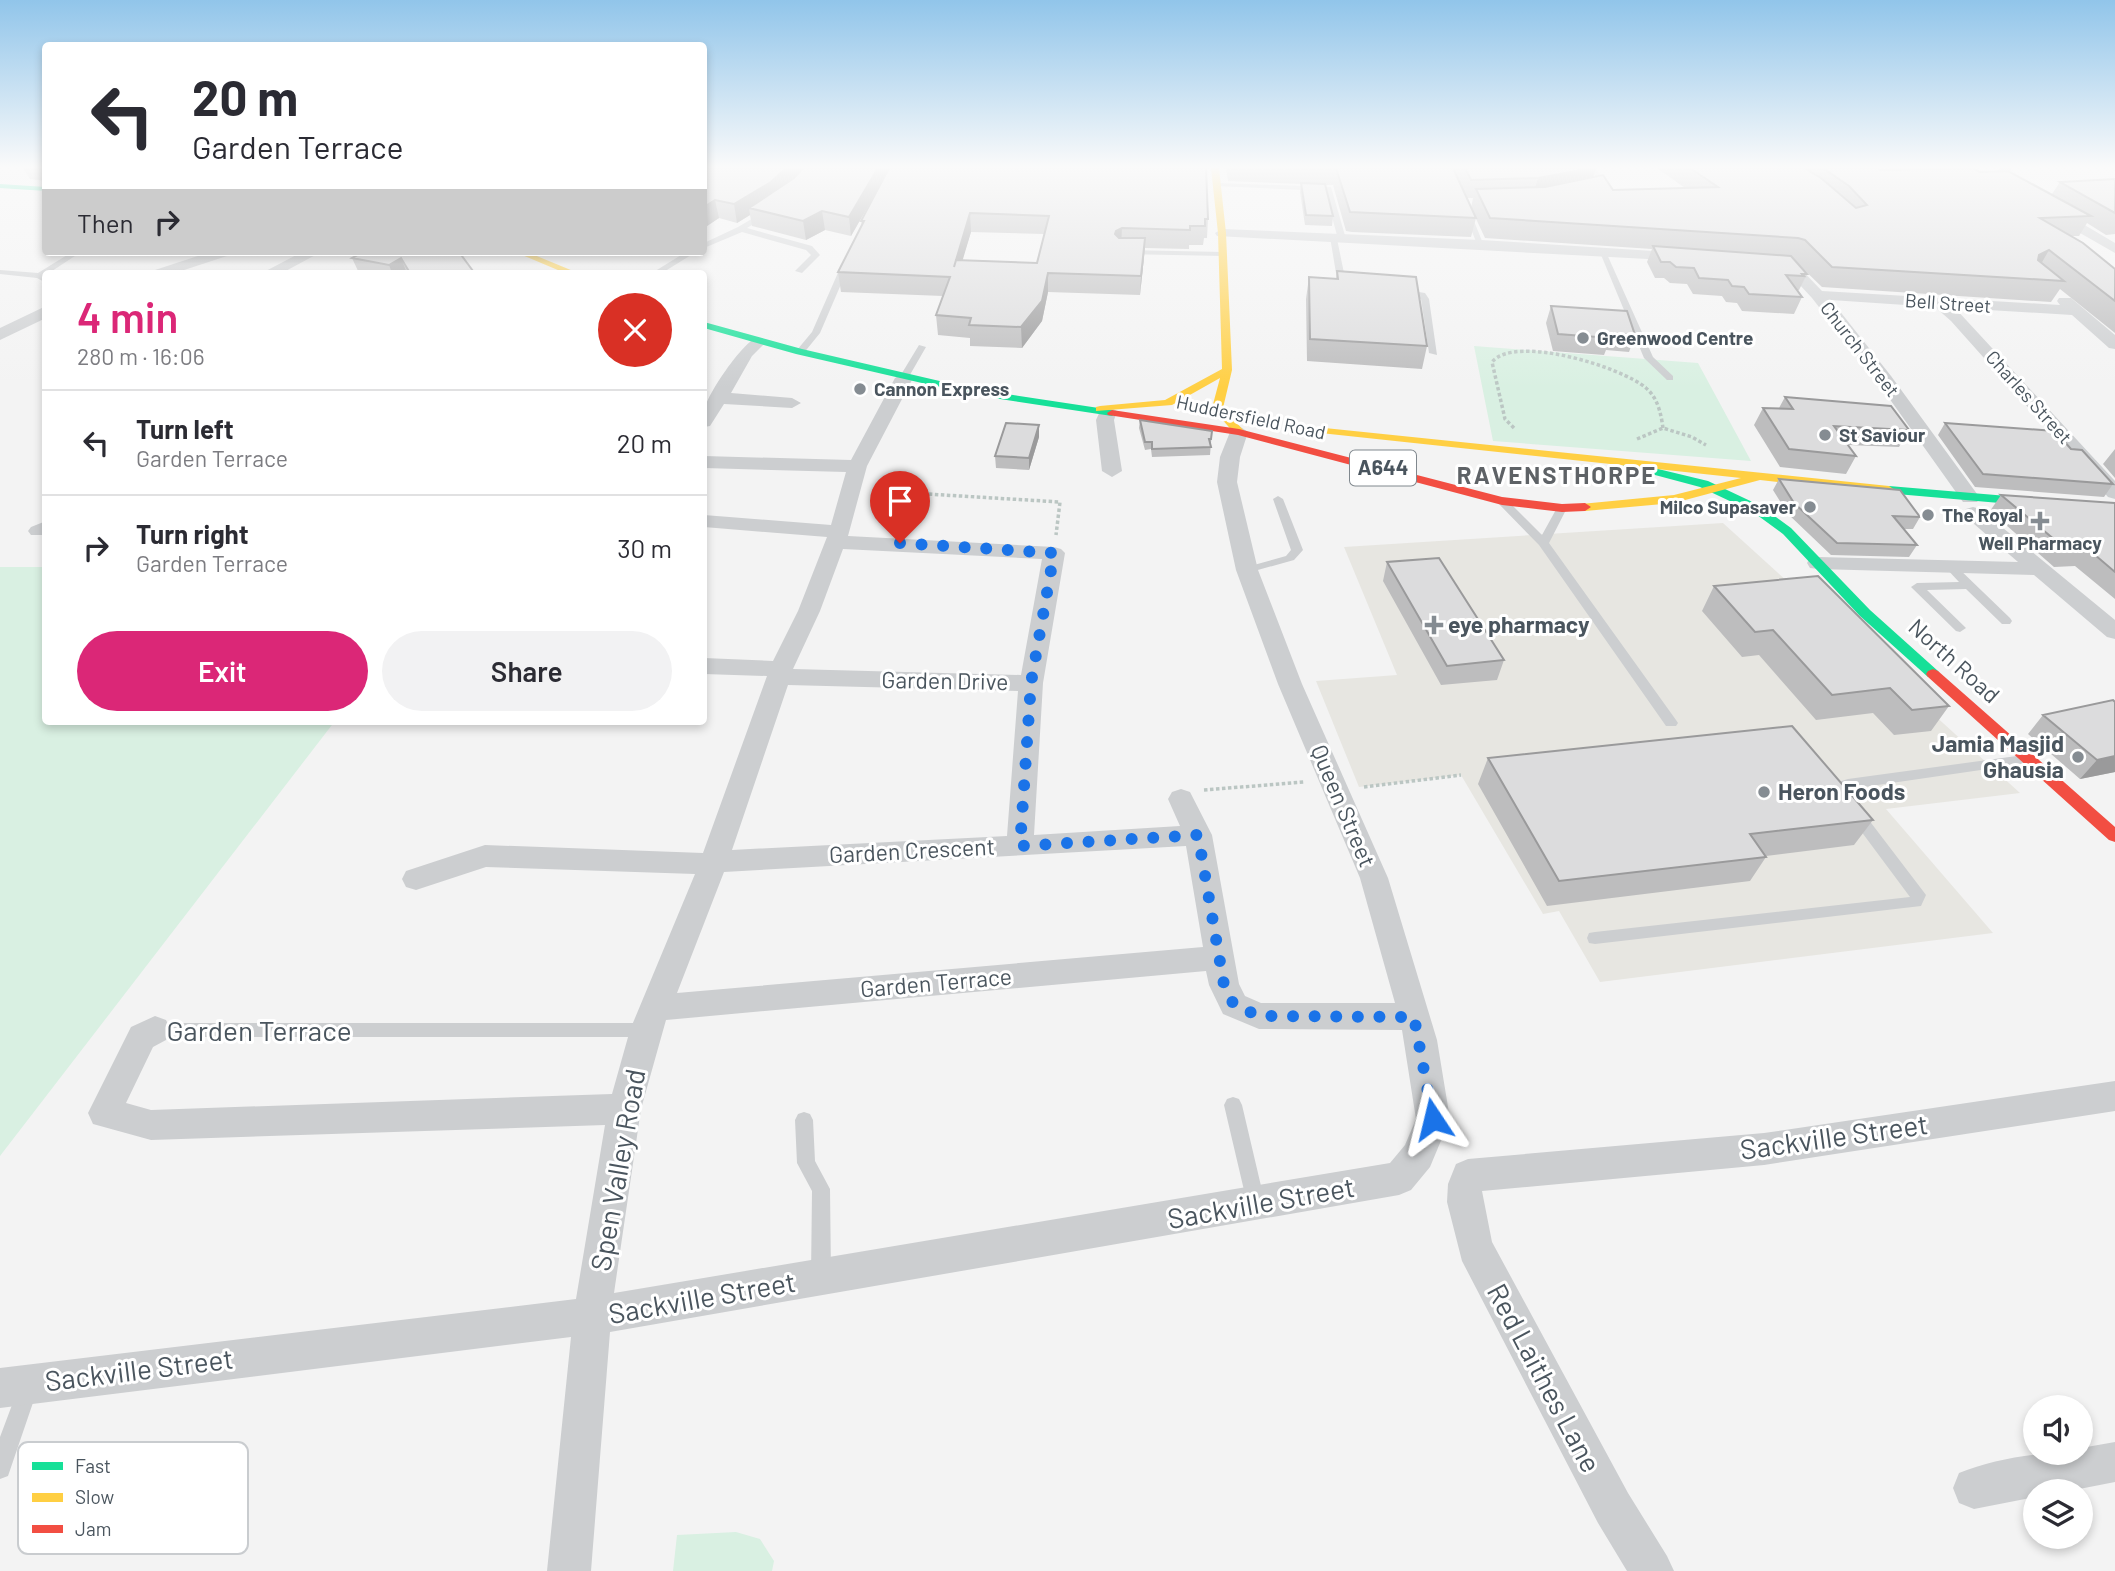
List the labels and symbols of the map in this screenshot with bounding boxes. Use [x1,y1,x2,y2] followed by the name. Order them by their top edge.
[1904,288,1992,317] street label: Bell Street
[1816,296,1905,401] street label: Church Street
[1597,326,1753,349] place label: Greenwood Centre
[1575,330,1591,346] marker: Greenwood Centre
[1981,345,2077,448] street label: Charles Street
[874,377,1009,400] place label: Cannon Express
[852,381,868,397] marker: Cannon Express
[1174,389,1328,444] street label: Huddersfield Road
[1839,423,1926,446] place label: St Saviour
[1817,427,1833,443] marker: St Saviour
[1350,450,1416,486] road number: A644
[1457,460,1657,489] district label: RAVENSTHORPE
[870,471,930,543] pin
[1660,495,1797,518] place label: Milco Supasaver
[1802,499,1818,515] marker: Milco Supasaver
[1942,503,2023,526] place label: The Royal
[1920,507,1936,523] marker: The Royal
[2032,513,2048,529] marker: Well Pharmacy
[1978,531,2102,554] place label: Well Pharmacy
[1448,610,1590,638] place label: eye pharmacy
[1903,612,2006,708] street label: North Road
[1426,617,1442,633] marker: eye pharmacy
[881,665,1009,695] street label: Garden Drive
[1932,729,2064,783] place label: Jamia Masjid Ghausia
[1306,740,1382,871] street label: Queen Street
[2070,749,2086,765] marker: Jamia Masjid Ghausia
[1778,777,1905,805] place label: Heron Foods
[1756,784,1772,800] marker: Heron Foods
[828,832,996,868] street label: Garden Crescent
[859,961,1013,1003] street label: Garden Terrace
[166,1013,352,1047] street label: Garden Terrace
[583,1066,652,1273] street label: Spen Valley Road
[1396,1082,1470,1156] position arrow
[1738,1106,1930,1166] street label: Sackville Street
[1165,1169,1357,1235] street label: Sackville Street
[606,1264,798,1330] street label: Sackville Street
[1481,1277,1609,1478] street label: Red Laithes Lane
[43,1341,235,1397] street label: Sackville Street
[18,1442,248,1554] legend
[75,1454,111,1477] text: Fast
[75,1485,114,1508] text: Slow
[75,1517,111,1540] text: Jam

